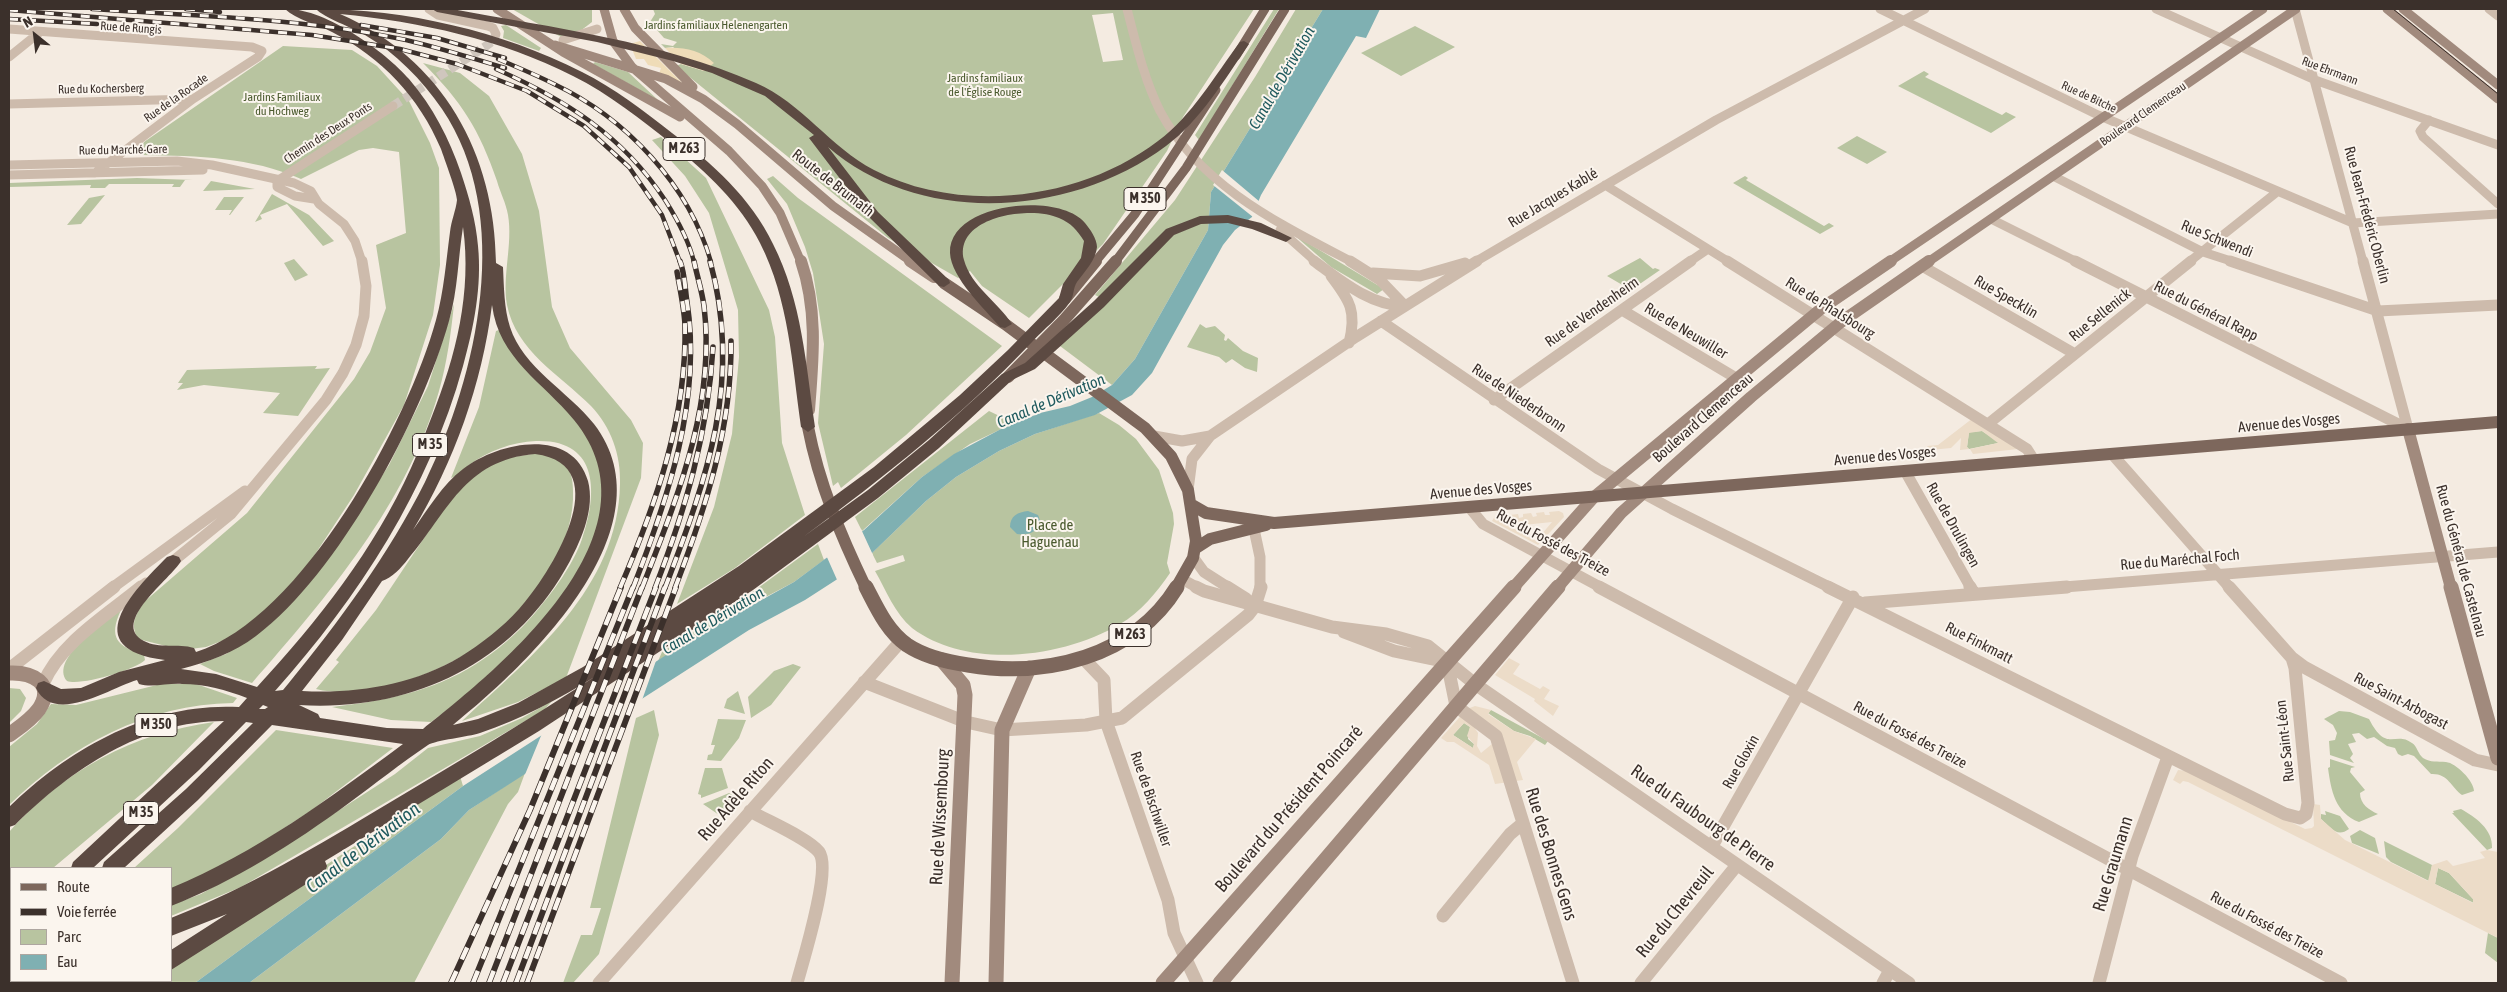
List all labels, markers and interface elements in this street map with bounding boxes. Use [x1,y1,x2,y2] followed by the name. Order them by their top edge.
[10,10,60,60] north arrow
[20,13,35,31] text: N
[644,18,788,32] park label: Jardins familiaux Helenengarten
[100,19,162,37] street label: Rue de Rungis
[1245,23,1319,133] water label: Canal de Dérivation
[2300,54,2360,88] street label: Rue Ehrmann
[141,71,211,125] street label: Rue de la Rocade
[947,71,1023,99] park label: Jardins familiaux de l'Église Rouge
[2059,78,2119,116] street label: Rue de Bitche
[2097,79,2189,149] street label: Boulevard Clemenceau
[58,81,144,97] street label: Rue du Kochersberg
[244,90,320,118] park label: Jardins Familiaux du Hochweg
[281,99,375,167] street label: Chemin des Deux Ponts
[663,138,705,160] road number: M 263
[78,142,168,158] street label: Rue du Marché-Gare
[2340,144,2394,286] street label: Rue Jean-Frédéric Oberlin
[788,145,878,221] street label: Route de Brumath
[1505,164,1601,232] street label: Rue Jacques Kablé
[1124,188,1166,210] road number: M 350
[2178,216,2256,262] street label: Rue Schwendi
[1971,272,2041,322] street label: Rue Specklin
[1542,273,1642,351] street label: Rue de Vendenheim
[1782,273,1878,343] street label: Rue de Phalsbourg
[2151,277,2261,345] street label: Rue du Général Rapp
[2066,285,2134,345] street label: Rue Sellenick
[1641,299,1731,363] street label: Rue de Neuwiller
[1468,360,1570,436] street label: Rue de Niederbronn
[1649,369,1757,467] street label: Boulevard Clemenceau
[994,370,1108,432] water label: Canal de Dérivation
[2237,410,2341,436] street label: Avenue des Vosges
[412,434,448,456] road number: M 35
[1833,443,1937,469] street label: Avenue des Vosges
[1429,477,1533,503] street label: Avenue des Vosges
[1922,479,1984,571] street label: Rue de Drulingen
[2432,483,2490,639] street label: Rue du Général de Castelnau
[1493,505,1613,581] street label: Rue du Fossé des Treize
[1021,516,1079,551] park label: Place de Haguenau
[2120,546,2240,574] street label: Rue du Maréchal Foch
[659,583,767,659] water label: Canal de Dérivation
[1942,618,2016,668] street label: Rue Finkmatt
[1109,624,1151,646] road number: M 263
[2351,669,2451,733] street label: Rue Saint-Arbogast
[1850,697,1970,773] street label: Rue du Fossé des Treize
[2272,699,2298,783] street label: Rue Saint-Léon
[135,714,177,736] road number: M 350
[1211,721,1367,897] street label: Boulevard du Président Poincaré
[1719,732,1763,792] street label: Rue Gloxin
[926,748,954,886] street label: Rue de Wissembourg
[1126,749,1176,849] street label: Rue de Bischwiller
[694,753,778,845] street label: Rue Adèle Riton
[1627,760,1779,876] street label: Rue du Faubourg de Pierre
[1520,785,1582,923] street label: Rue des Bonnes Gens
[301,798,425,898] water label: Canal de Dérivation
[124,801,158,824] road number: M 35
[2088,814,2138,914] street label: Rue Graumann
[1632,862,1718,962] street label: Rue du Chevreuil
[10,867,172,982] legend
[57,878,90,895] text: Route
[2207,887,2327,963] street label: Rue du Fossé des Treize
[57,903,117,920] text: Voie ferrée
[57,928,81,945] text: Parc
[57,953,78,970] text: Eau

